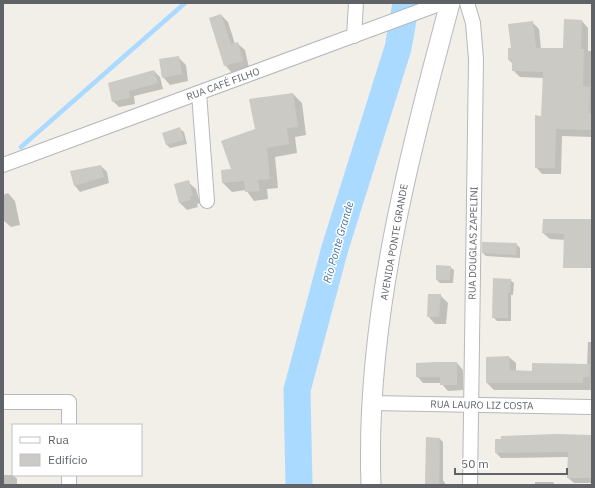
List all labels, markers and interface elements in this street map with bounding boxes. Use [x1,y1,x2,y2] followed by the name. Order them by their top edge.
[185,65,261,103] street label: RUA CAFÉ FILHO
[377,183,411,301] street label: AVENIDA PONTE GRANDE
[466,186,480,300] street label: RUA DOUGLAS ZAPELINI
[320,199,356,285] water label: Rio Ponte Grande
[430,398,534,412] street label: RUA LAURO LIZ COSTA
[12,424,142,476] legend
[48,432,69,447] text: Rua
[455,450,567,476] scale bar
[48,452,88,467] text: Edifício
[461,456,489,471] text: 50 m

